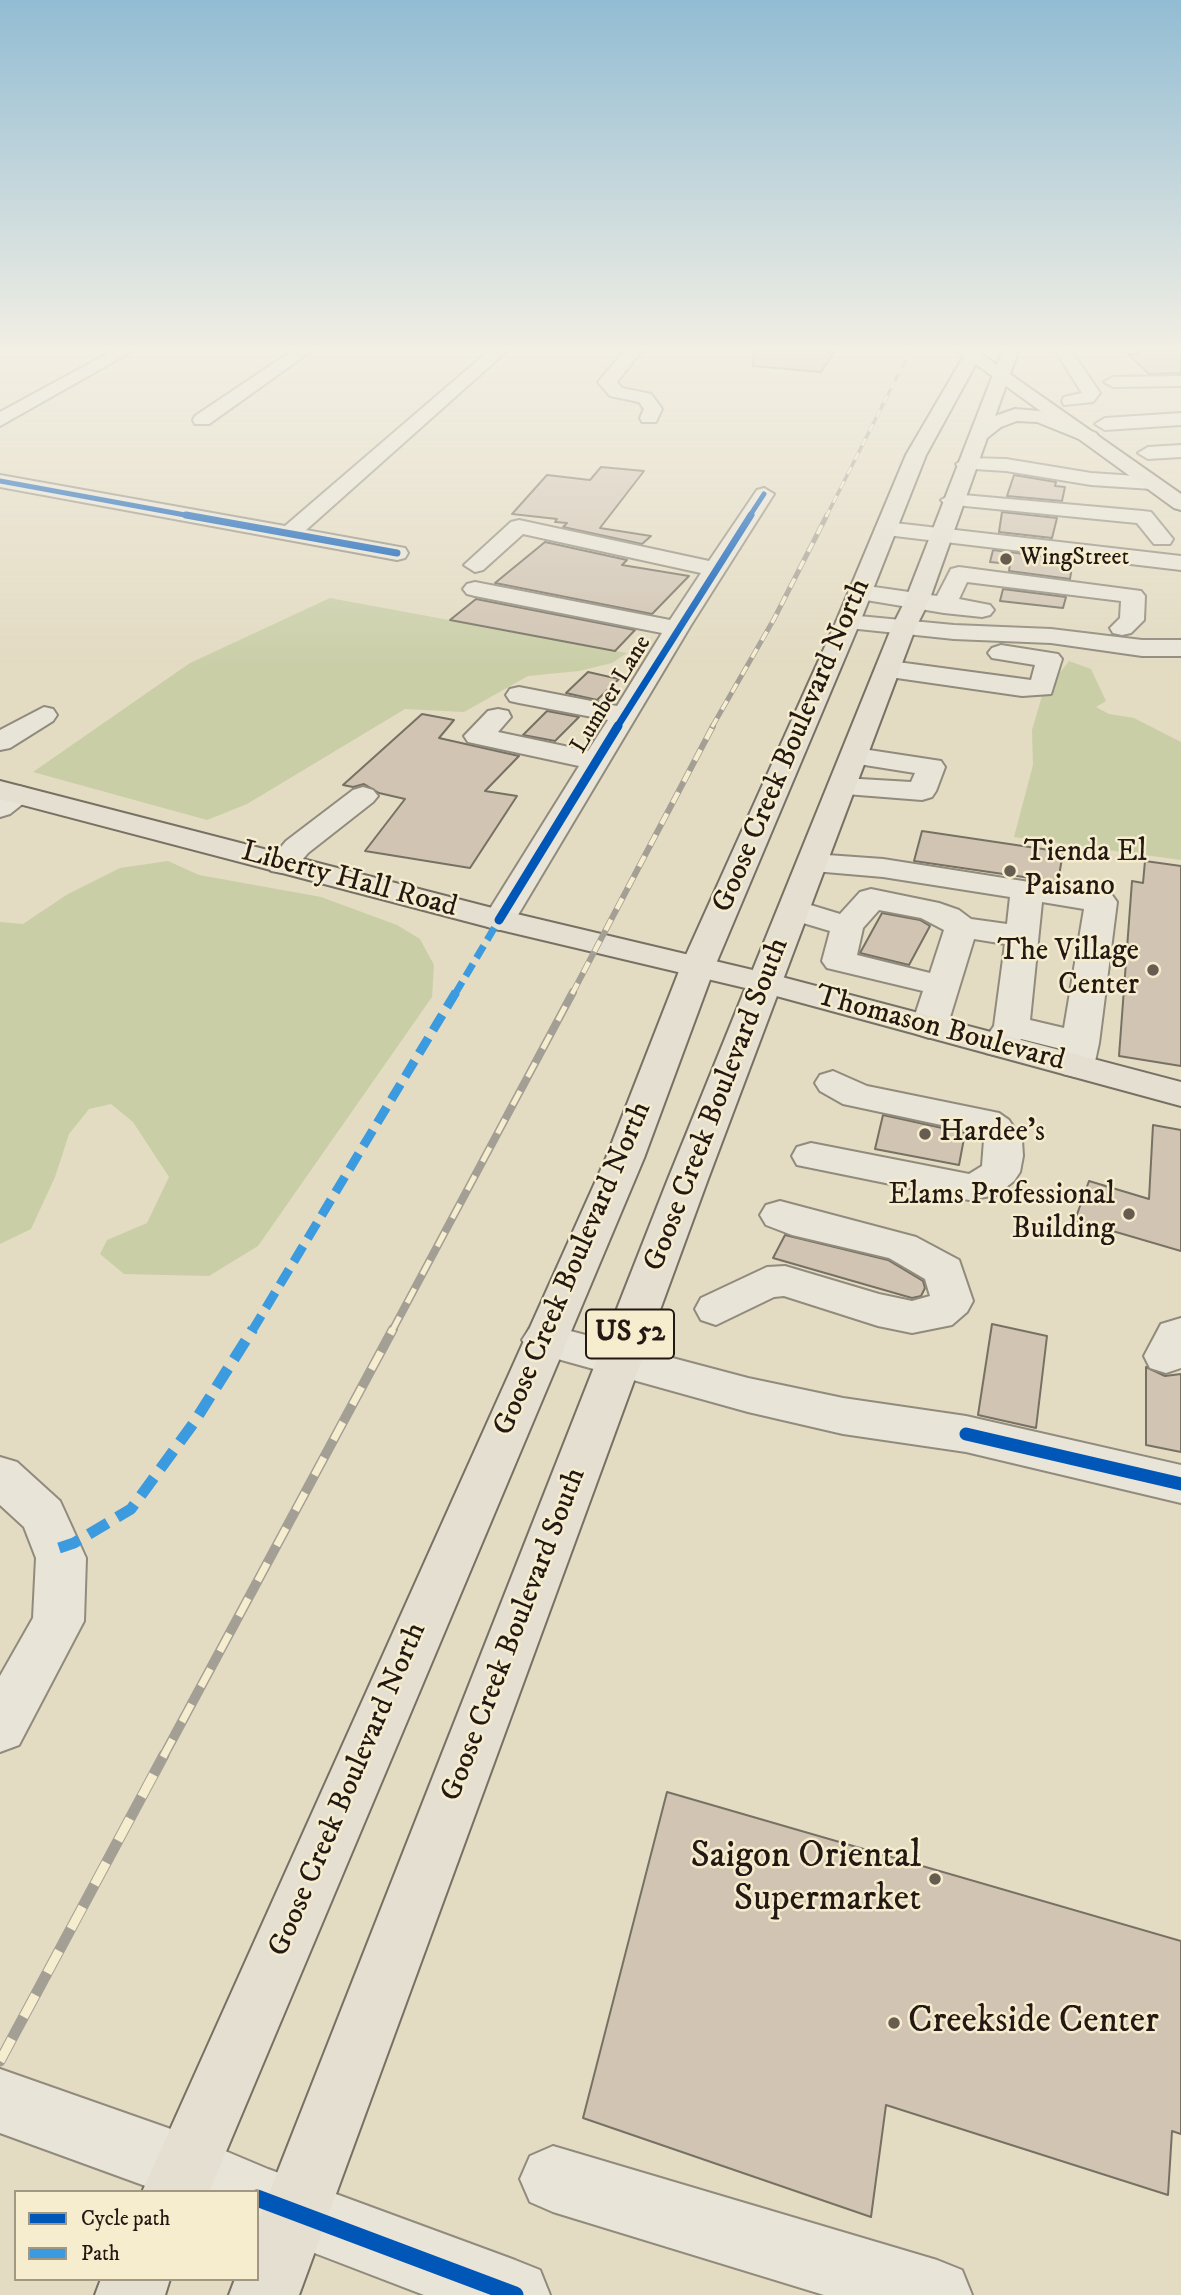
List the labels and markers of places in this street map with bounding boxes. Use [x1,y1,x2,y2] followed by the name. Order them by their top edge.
[1020,545,1129,573] place label: WingStreet
[998,551,1014,567] marker: WingStreet
[1024,836,1147,906] place label: Tienda El Paisano
[1002,863,1018,879] marker: Tienda El Paisano
[997,935,1139,1006] place label: The Village Center
[1145,962,1161,978] marker: The Village Center
[939,1116,1045,1152] place label: Hardee's
[917,1126,933,1142] marker: Hardee's
[888,1179,1115,1250] place label: Elams Professional Building
[1121,1206,1137,1222] marker: Elams Professional Building
[690,1836,921,1923] place label: Saigon Oriental Supermarket
[927,1871,943,1887] marker: Saigon Oriental Supermarket
[908,2001,1159,2045] place label: Creekside Center
[886,2015,902,2031] marker: Creekside Center

